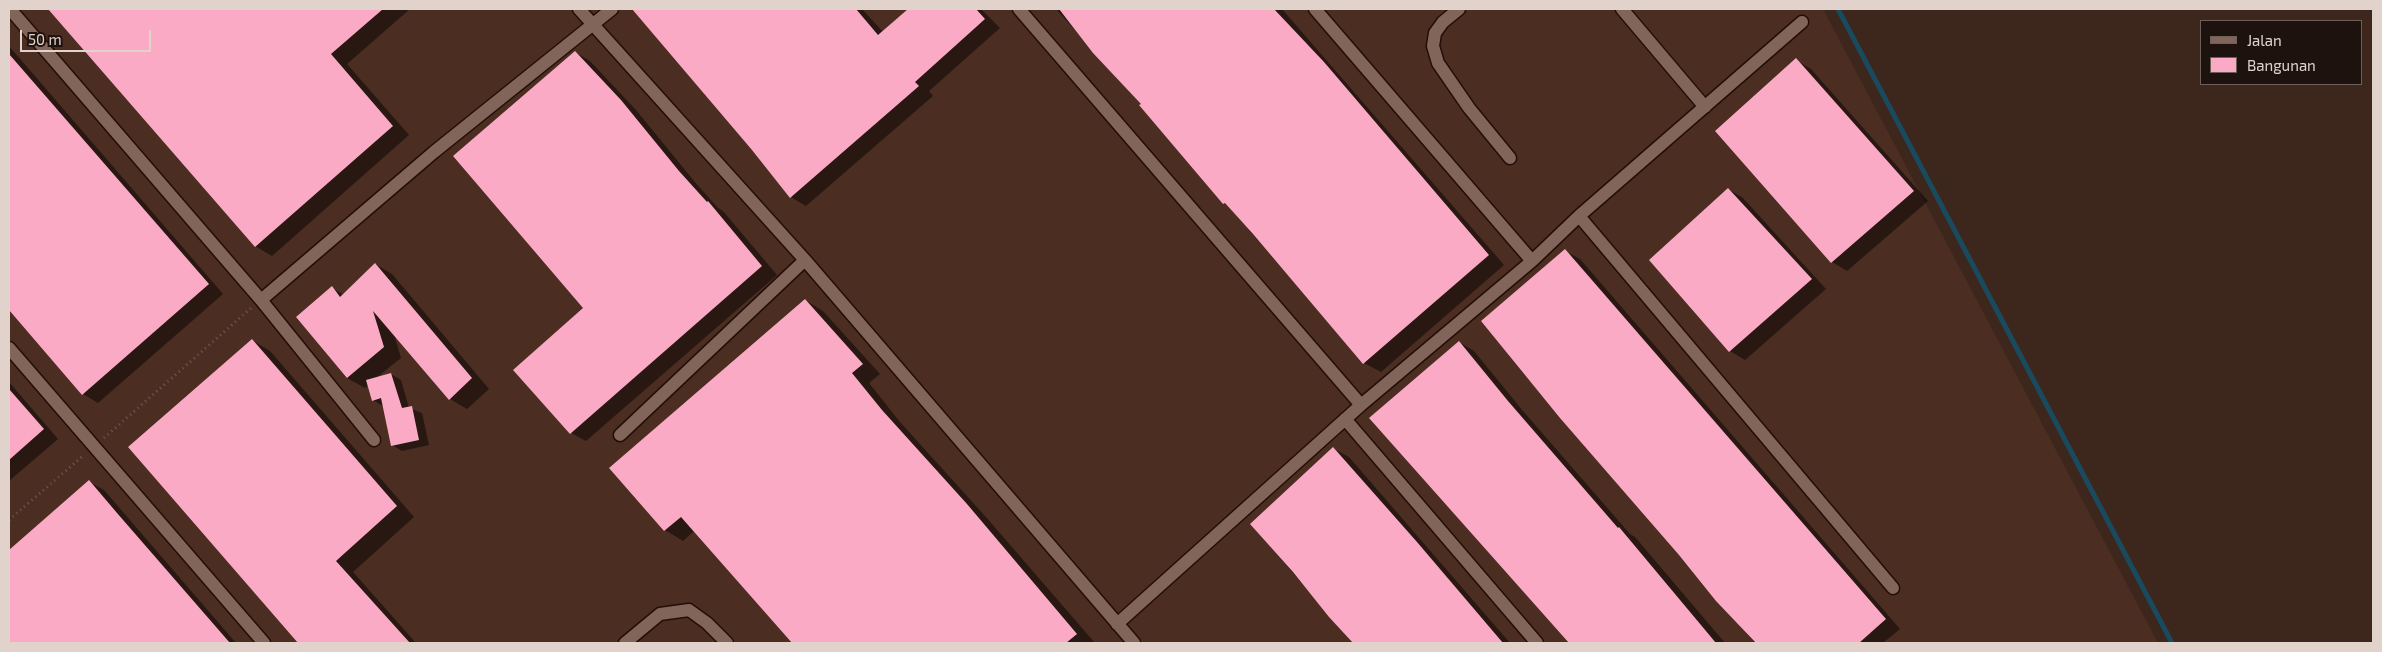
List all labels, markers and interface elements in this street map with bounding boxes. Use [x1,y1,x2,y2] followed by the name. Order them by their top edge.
[22,20,154,52] scale bar
[2200,20,2362,85] legend
[28,30,62,48] text: 50 m
[2247,31,2282,49] text: Jalan
[2247,56,2316,74] text: Bangunan

